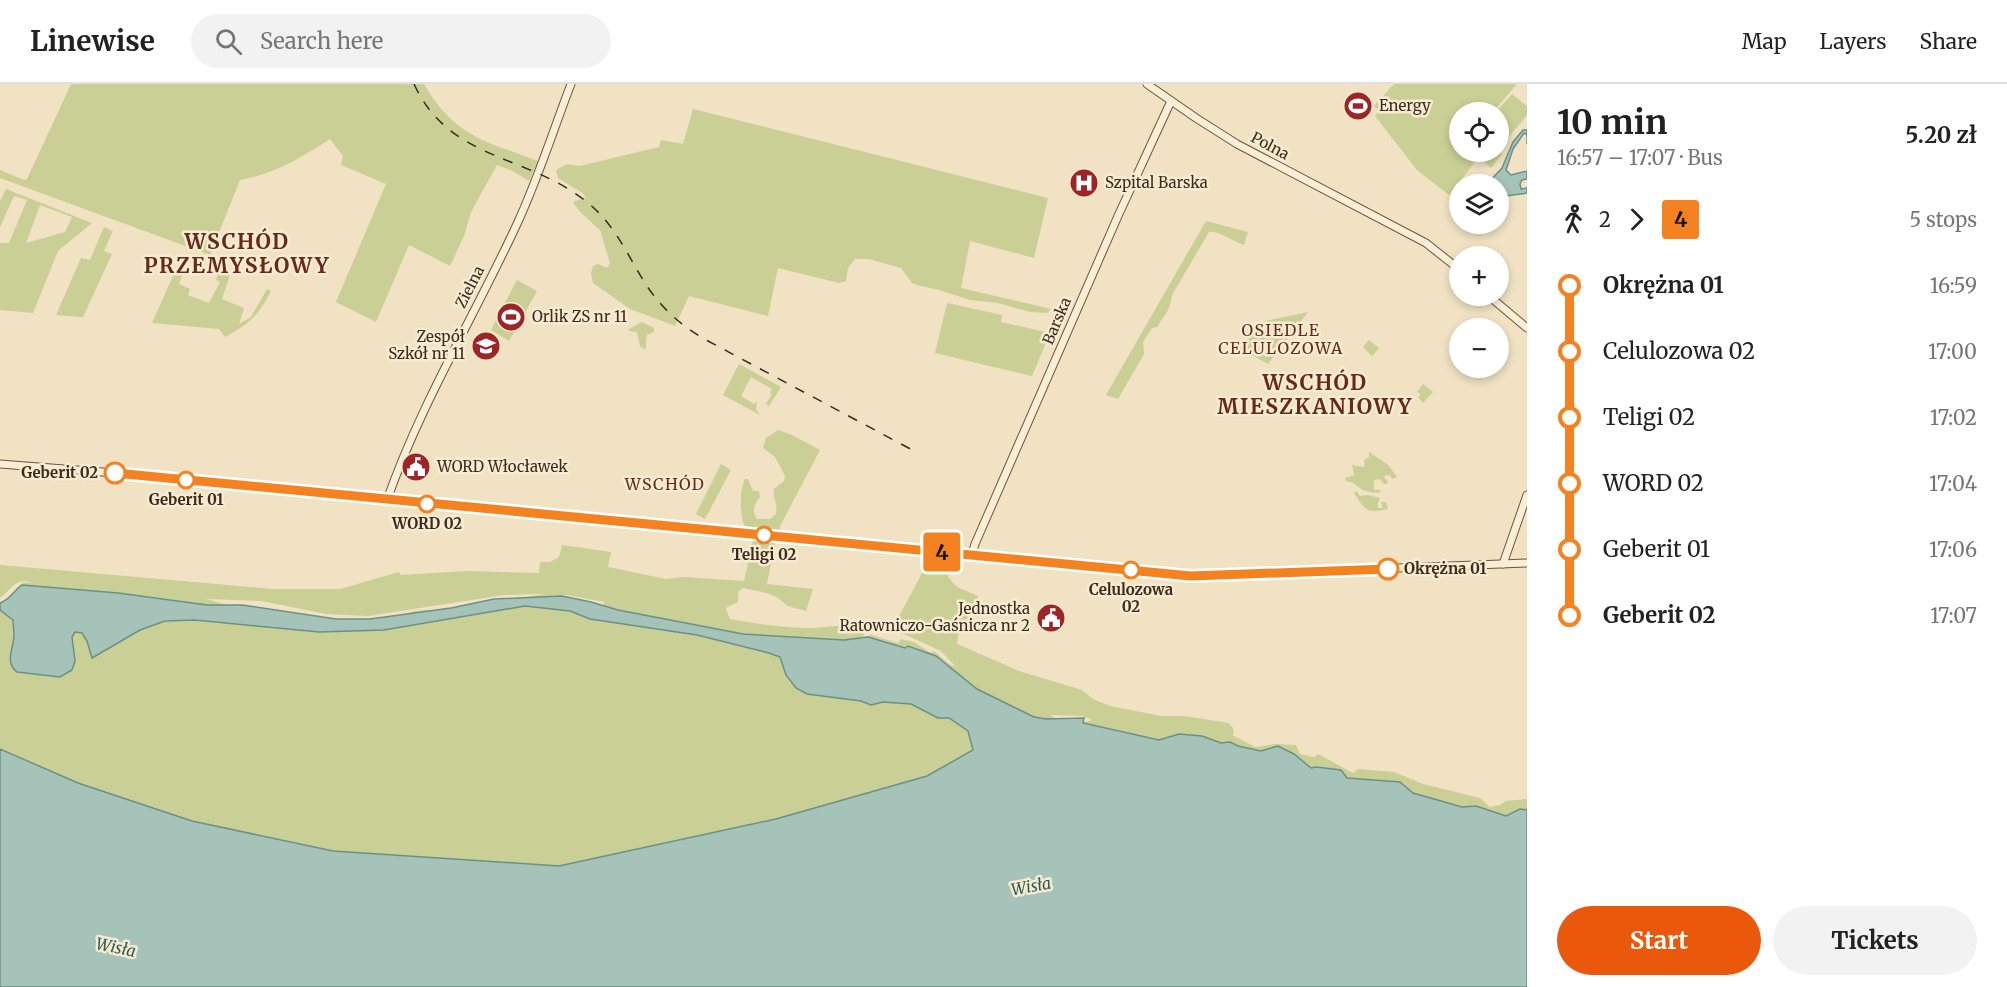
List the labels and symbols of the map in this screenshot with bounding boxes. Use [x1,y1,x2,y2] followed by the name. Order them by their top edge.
[1342,90,1374,122] sports icon: Energy
[1379,96,1431,115] place label: Energy
[1248,128,1293,164] street label: Polna
[1068,167,1100,199] hospital icon: Szpital Barska
[1105,173,1208,192] place label: Szpital Barska
[144,227,330,279] district label: WSCHÓD PRZEMYSŁOWY
[451,262,488,311] street label: Zielna
[1038,294,1075,347] street label: Barska
[495,301,527,333] sports icon: Orlik ZS nr 11
[532,307,627,326] place label: Orlik ZS nr 11
[1218,320,1344,358] district label: OSIEDLE CELULOZOWA
[388,327,465,363] place label: Zespół Szkół nr 11
[470,330,502,362] school or university icon: Zespół Szkół nr 11
[1217,368,1413,420] district label: WSCHÓD MIESZKANIOWY
[400,451,432,483] public building icon: WORD Włocławek
[436,457,568,476] place label: WORD Włocławek
[104,462,126,484] marker: Geberit 02
[21,463,98,482] place label: Geberit 02
[177,471,195,489] marker: Geberit 01
[624,474,705,494] district label: WSCHÓD
[149,490,223,509] place label: Geberit 01
[418,495,436,513] marker: WORD 02
[391,514,462,533] place label: WORD 02
[755,526,773,544] marker: Teligi 02
[922,532,962,572] line badge: 4
[732,545,796,564] place label: Teligi 02
[1377,558,1399,580] marker: Okrężna 01
[1404,559,1486,578] place label: Okrężna 01
[1122,561,1140,579] marker: Celulozowa 02
[1089,580,1174,616] place label: Celulozowa 02
[840,599,1030,635] place label: Jednostka Ratowniczo-Gaśnicza nr 2
[1035,602,1067,634] public building icon: Jednostka Ratowniczo-Gaśnicza nr 2
[1009,873,1053,899] water label: Wisła
[94,933,138,961] water label: Wisła

